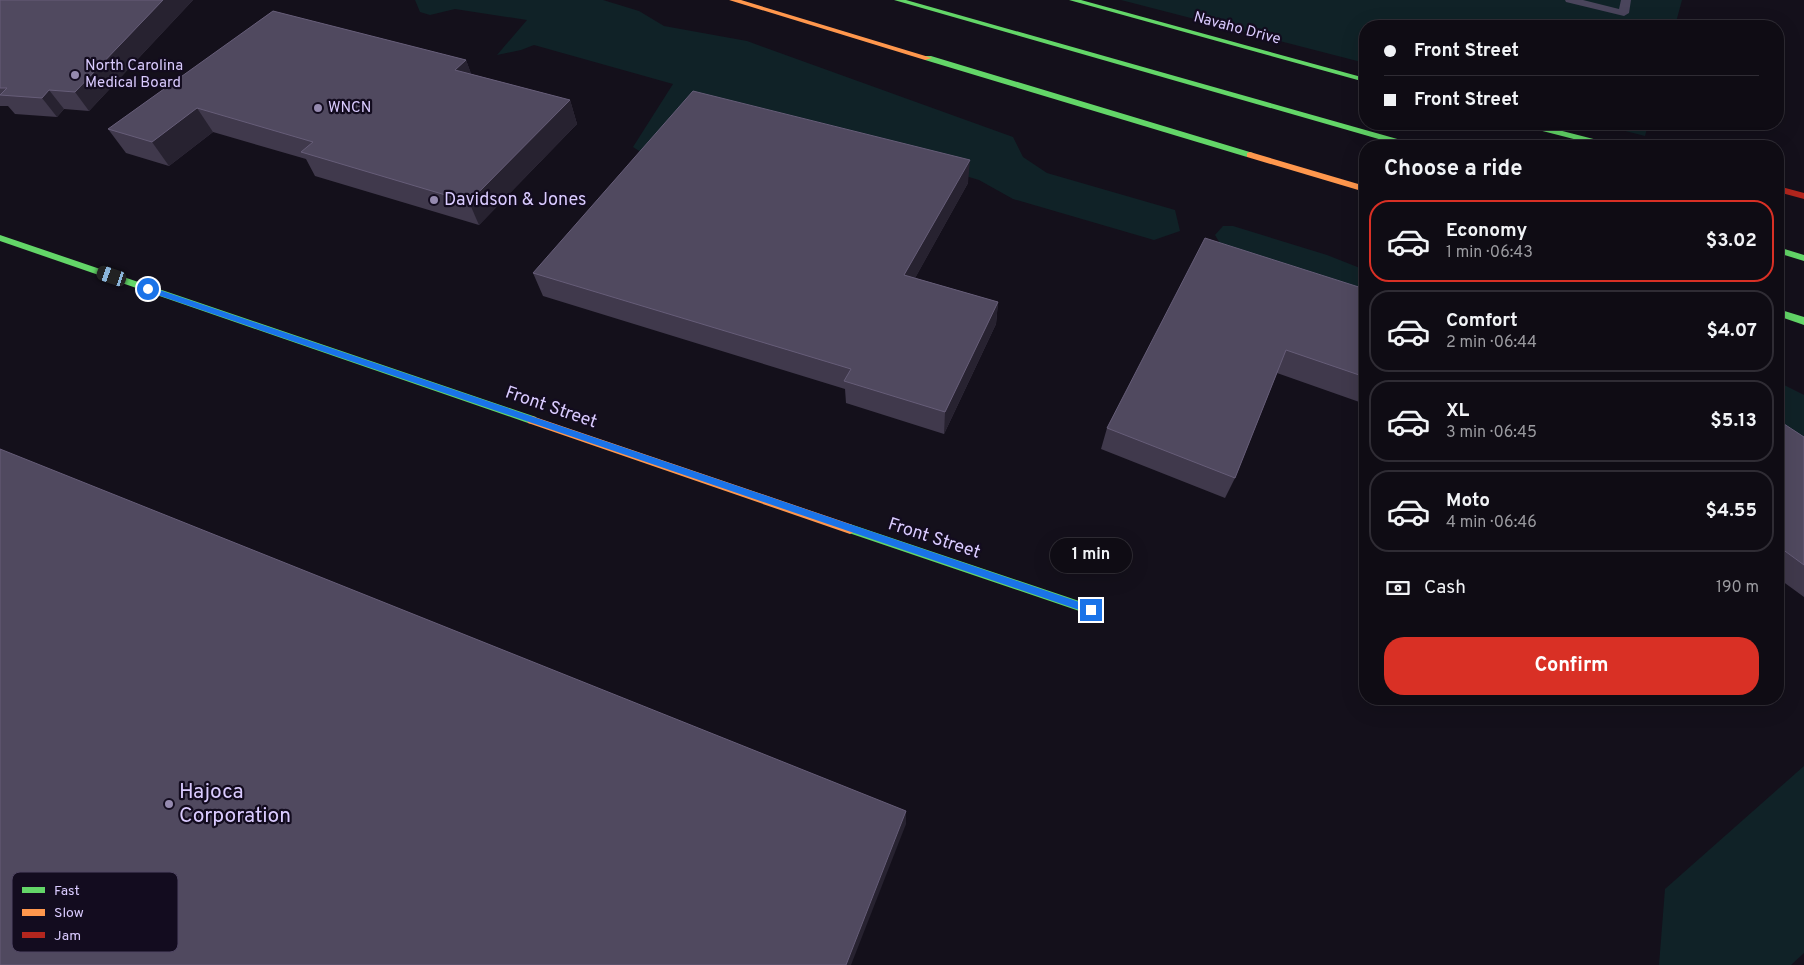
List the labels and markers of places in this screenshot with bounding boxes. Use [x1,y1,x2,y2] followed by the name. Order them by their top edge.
[85,57,183,93] place label: North Carolina Medical Board
[69,69,81,81] marker: North Carolina Medical Board
[328,99,371,118] place label: WNCN
[312,102,324,114] marker: WNCN
[444,189,586,212] place label: Davidson & Jones
[428,194,440,206] marker: Davidson & Jones
[179,779,291,830] place label: Hajoca Corporation
[163,798,175,810] marker: Hajoca Corporation

